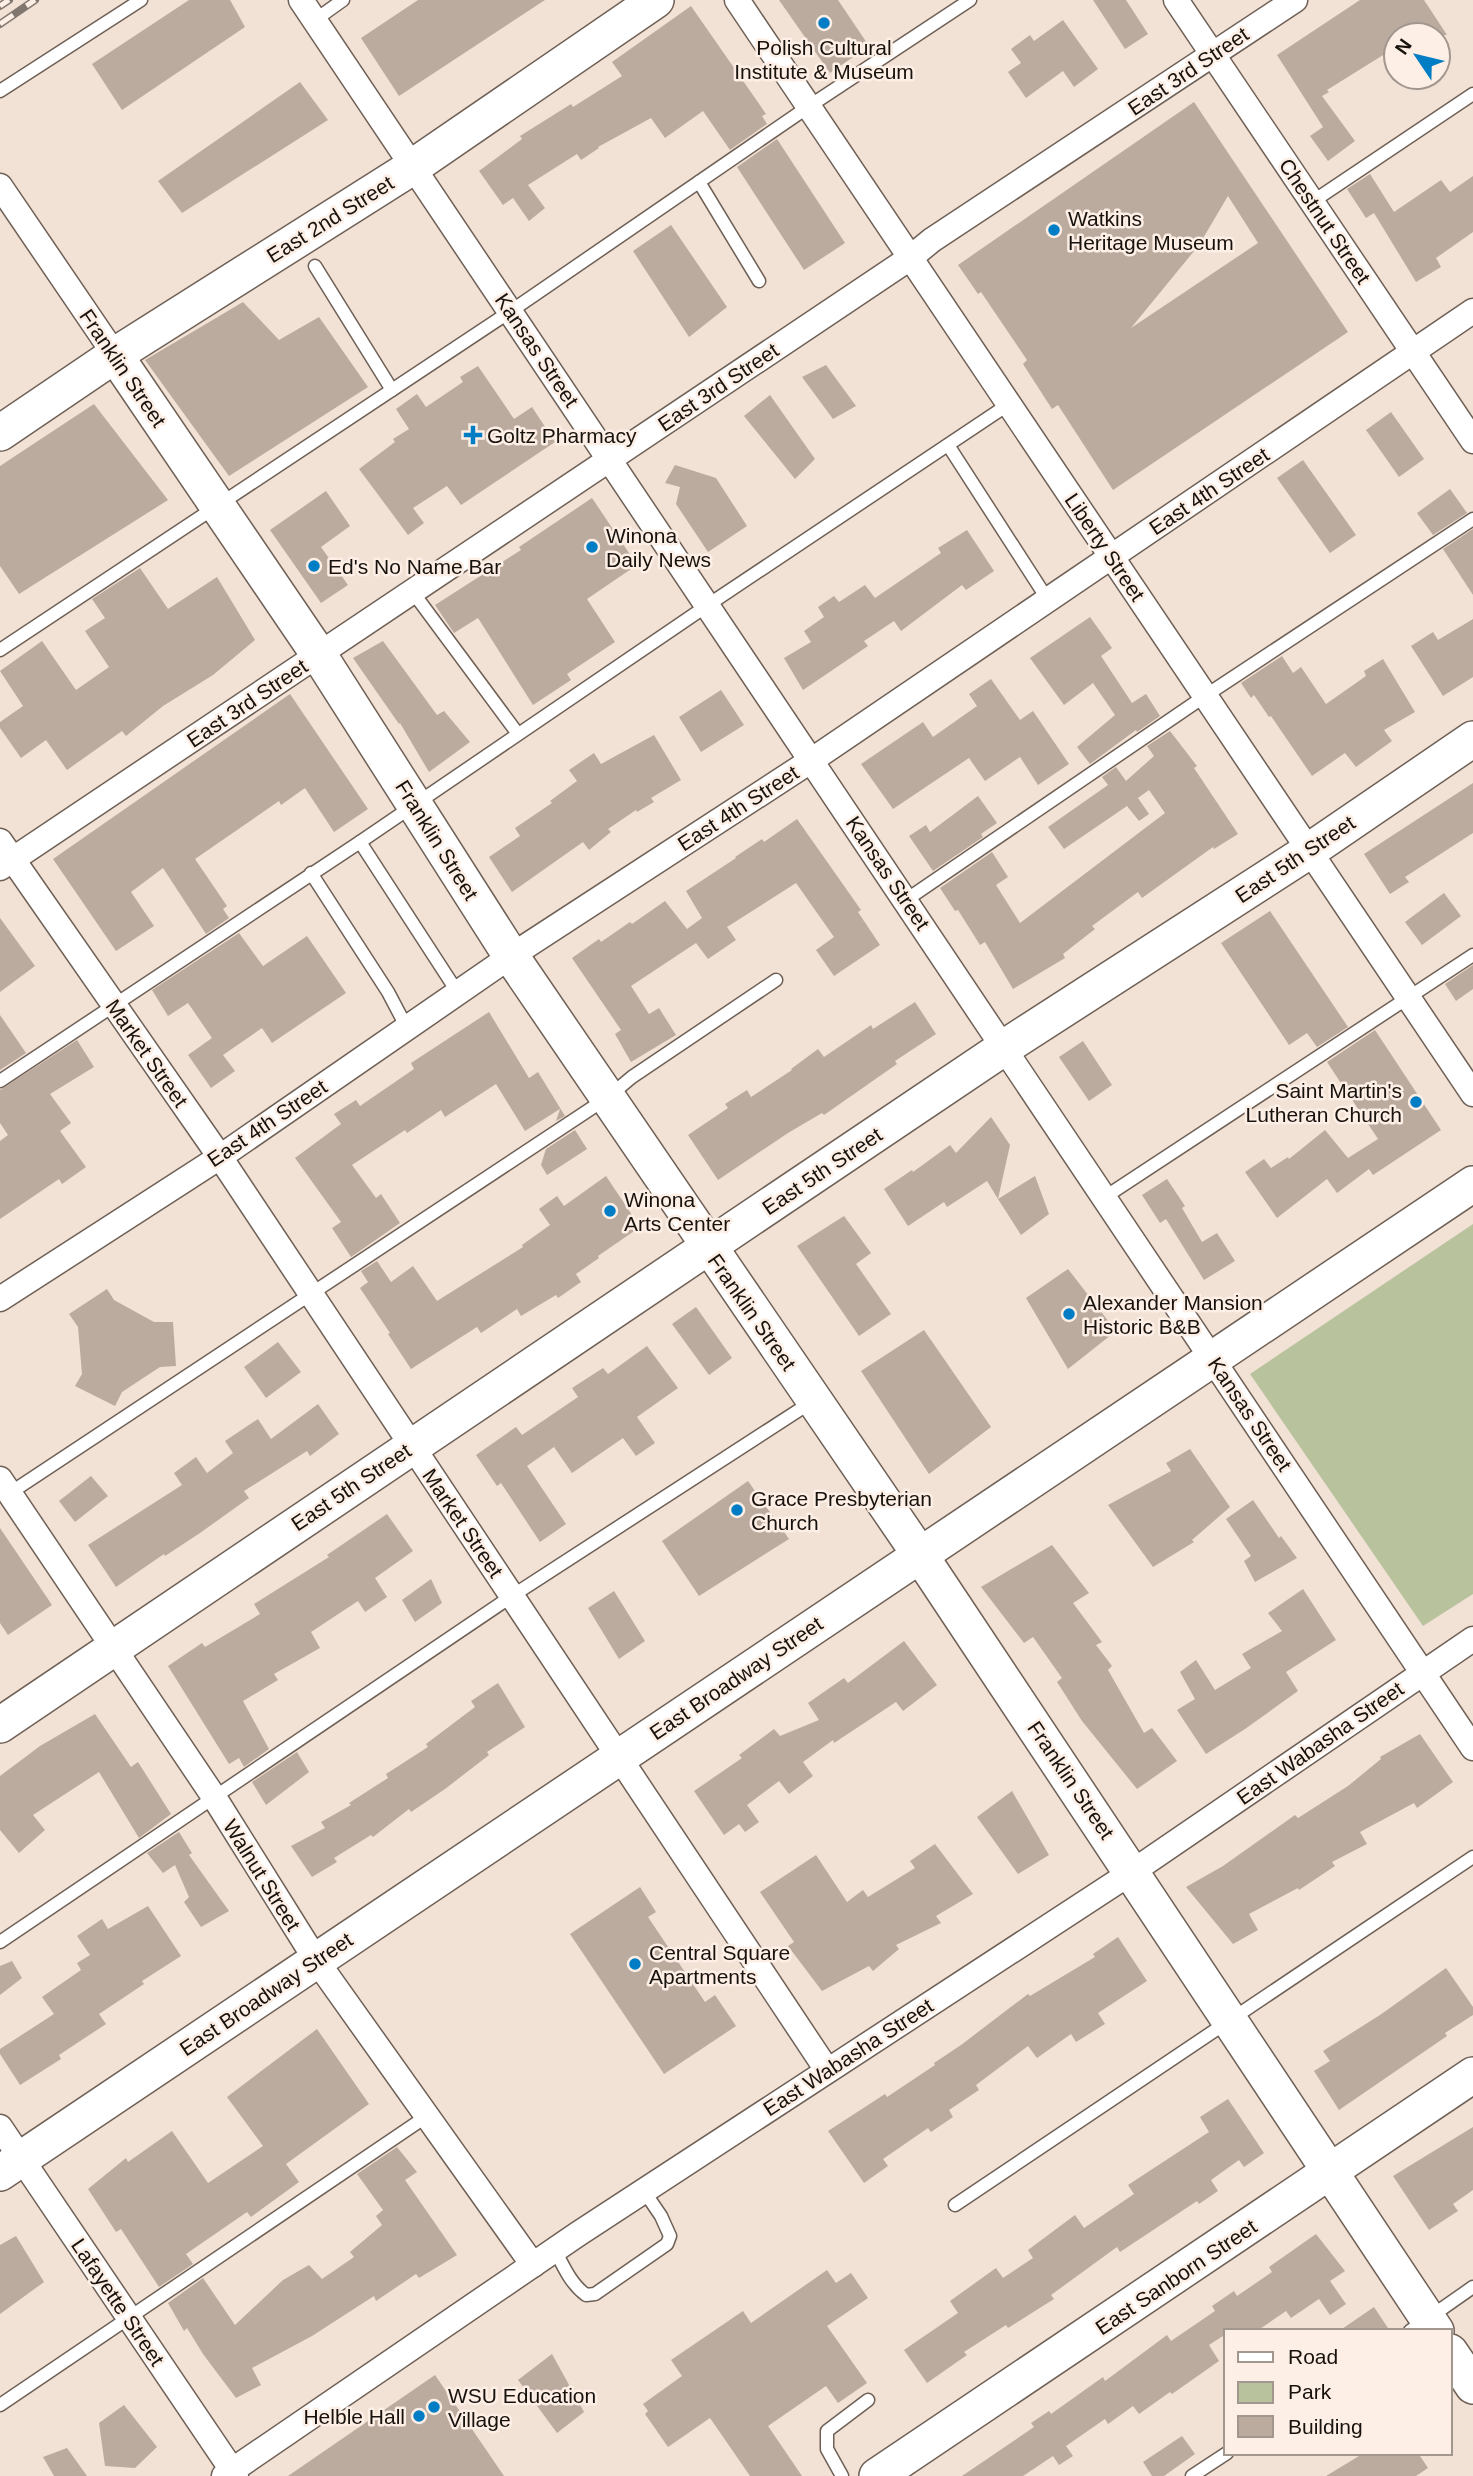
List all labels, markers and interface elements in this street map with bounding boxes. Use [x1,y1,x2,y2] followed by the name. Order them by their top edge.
[816,15,832,31] marker: Polish Cultural Institute & Museum
[1382,21,1452,91] north arrow
[1124,22,1253,120] street label: East 3rd Street
[1391,35,1416,58] text: N
[734,36,914,83] place label: Polish Cultural Institute & Museum
[1275,154,1375,288] street label: Chestnut Street
[263,171,398,267] street label: East 2nd Street
[1068,207,1234,254] place label: Watkins Heritage Museum
[1046,222,1062,238] marker: Watkins Heritage Museum
[491,289,584,411] street label: Kansas Street
[75,305,171,431] street label: Franklin Street
[654,338,783,436] street label: East 3rd Street
[487,424,637,447] place label: Goltz Pharmacy
[465,427,481,443] marker: Goltz Pharmacy
[1145,443,1273,539] street label: East 4th Street
[1061,489,1150,605] street label: Liberty Street
[606,524,711,571] place label: Winona Daily News
[584,539,600,555] marker: Winona Daily News
[328,555,501,578] place label: Ed's No Name Bar
[306,558,322,574] marker: Ed's No Name Bar
[183,654,312,752] street label: East 3rd Street
[673,760,803,855] street label: East 4th Street
[391,776,483,904] street label: Franklin Street
[1231,811,1359,907] street label: East 5th Street
[842,812,935,934] street label: Kansas Street
[101,995,193,1111] street label: Market Street
[203,1075,331,1171] street label: East 4th Street
[1246,1079,1402,1126] place label: Saint Martin's Lutheran Church
[1408,1094,1424,1110] marker: Saint Martin's Lutheran Church
[758,1123,886,1219] street label: East 5th Street
[624,1188,730,1235] place label: Winona Arts Center
[602,1203,618,1219] marker: Winona Arts Center
[703,1249,801,1375] street label: Franklin Street
[1083,1291,1263,1338] place label: Alexander Mansion Historic B&B
[1061,1306,1077,1322] marker: Alexander Mansion Historic B&B
[1204,1353,1297,1475] street label: Kansas Street
[287,1439,415,1535] street label: East 5th Street
[418,1464,508,1582] street label: Market Street
[751,1487,932,1534] place label: Grace Presbyterian Church
[729,1502,745,1518] marker: Grace Presbyterian Church
[645,1612,827,1744] street label: East Broadway Street
[1232,1677,1408,1809] street label: East Wabasha Street
[1023,1717,1119,1843] street label: Franklin Street
[219,1815,305,1935] street label: Walnut Street
[175,1928,357,2060] street label: East Broadway Street
[649,1941,790,1988] place label: Central Square Apartments
[627,1956,643,1972] marker: Central Square Apartments
[759,1993,937,2120] street label: East Wabasha Street
[1091,2215,1261,2339] street label: East Sanborn Street
[67,2234,169,2370] street label: Lafayette Street
[1224,2329,1452,2455] legend
[1288,2345,1338,2368] text: Road
[1288,2380,1332,2403] text: Park
[448,2384,596,2431] place label: WSU Education Village
[426,2399,442,2415] marker: WSU Education Village
[303,2405,405,2428] place label: Helble Hall
[411,2408,427,2424] marker: Helble Hall
[1288,2415,1363,2438] text: Building

